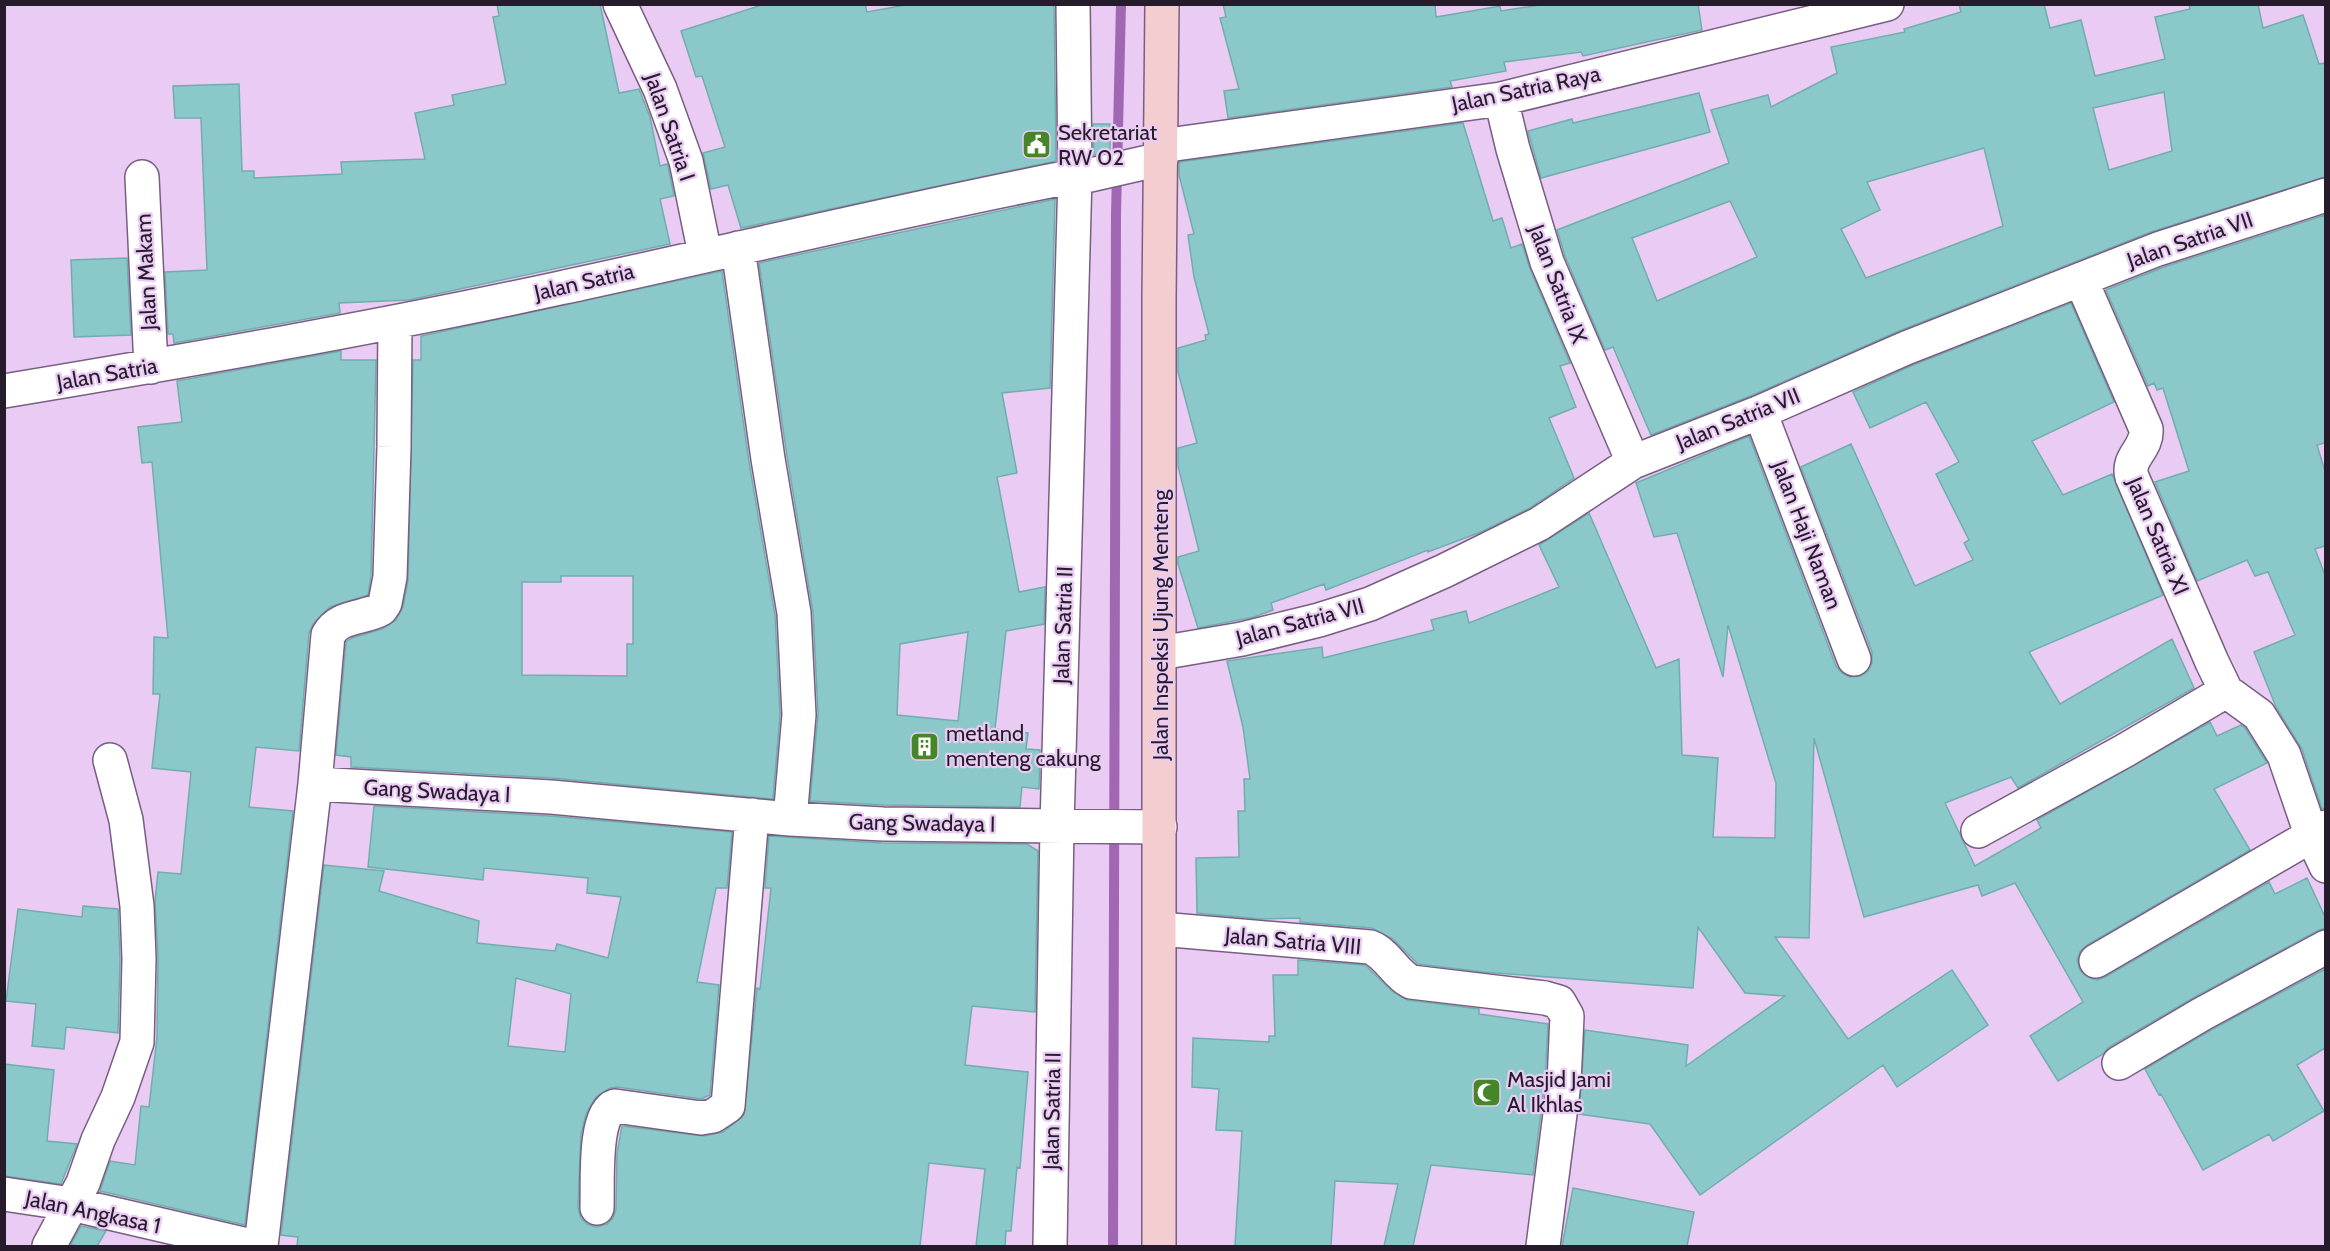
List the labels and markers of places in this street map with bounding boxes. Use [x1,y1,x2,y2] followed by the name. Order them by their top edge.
[1058,119,1158,171] place label: Sekretariat RW 02
[1021,129,1053,161] public building icon: Sekretariat RW 02
[946,720,1102,772] place label: metland menteng cakung
[909,730,941,762] building icon: metland menteng cakung
[1507,1066,1611,1118] place label: Masjid Jami Al Ikhlas
[1470,1076,1502,1108] mosque icon: Masjid Jami Al Ikhlas

